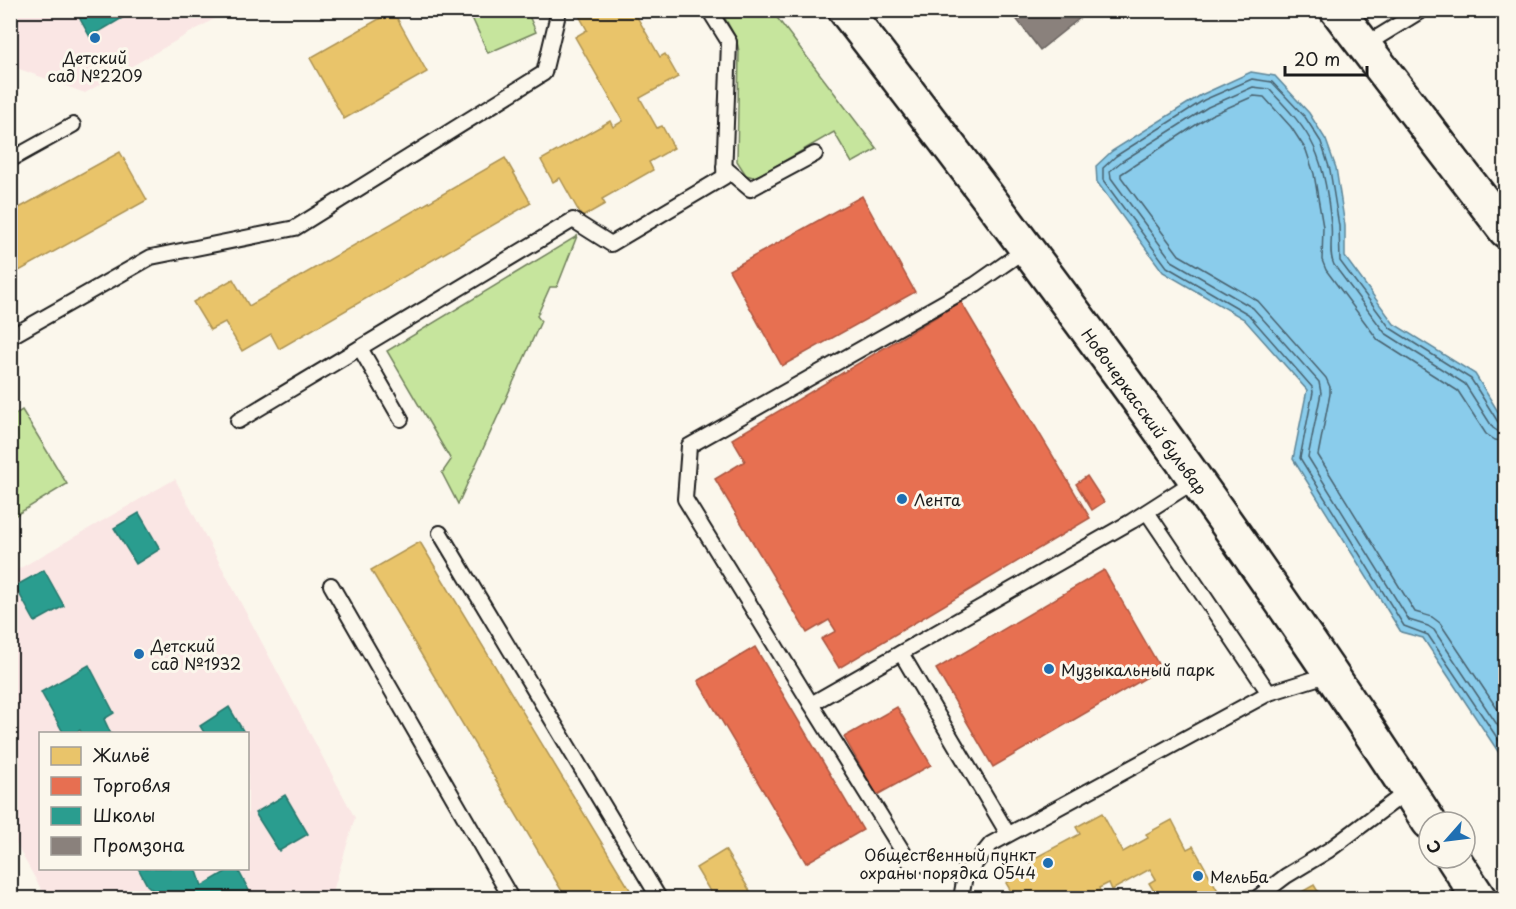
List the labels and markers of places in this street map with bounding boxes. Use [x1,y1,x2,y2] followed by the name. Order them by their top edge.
[88,31,102,45] marker: Детский сад №2209
[47,45,143,87] place label: Детский сад №2209
[914,487,961,511] place label: Лента
[895,492,909,506] marker: Лента
[150,633,241,675] place label: Детский сад №1932
[132,647,146,661] marker: Детский сад №1932
[1061,657,1215,681] place label: Музыкальный парк
[1042,662,1056,676] marker: Музыкальный парк
[859,842,1036,884] place label: Общественный пункт охраны порядка 0544
[1041,856,1055,870] marker: Общественный пункт охраны порядка 0544
[1210,864,1269,888] place label: МельБа
[1191,869,1205,883] marker: МельБа

